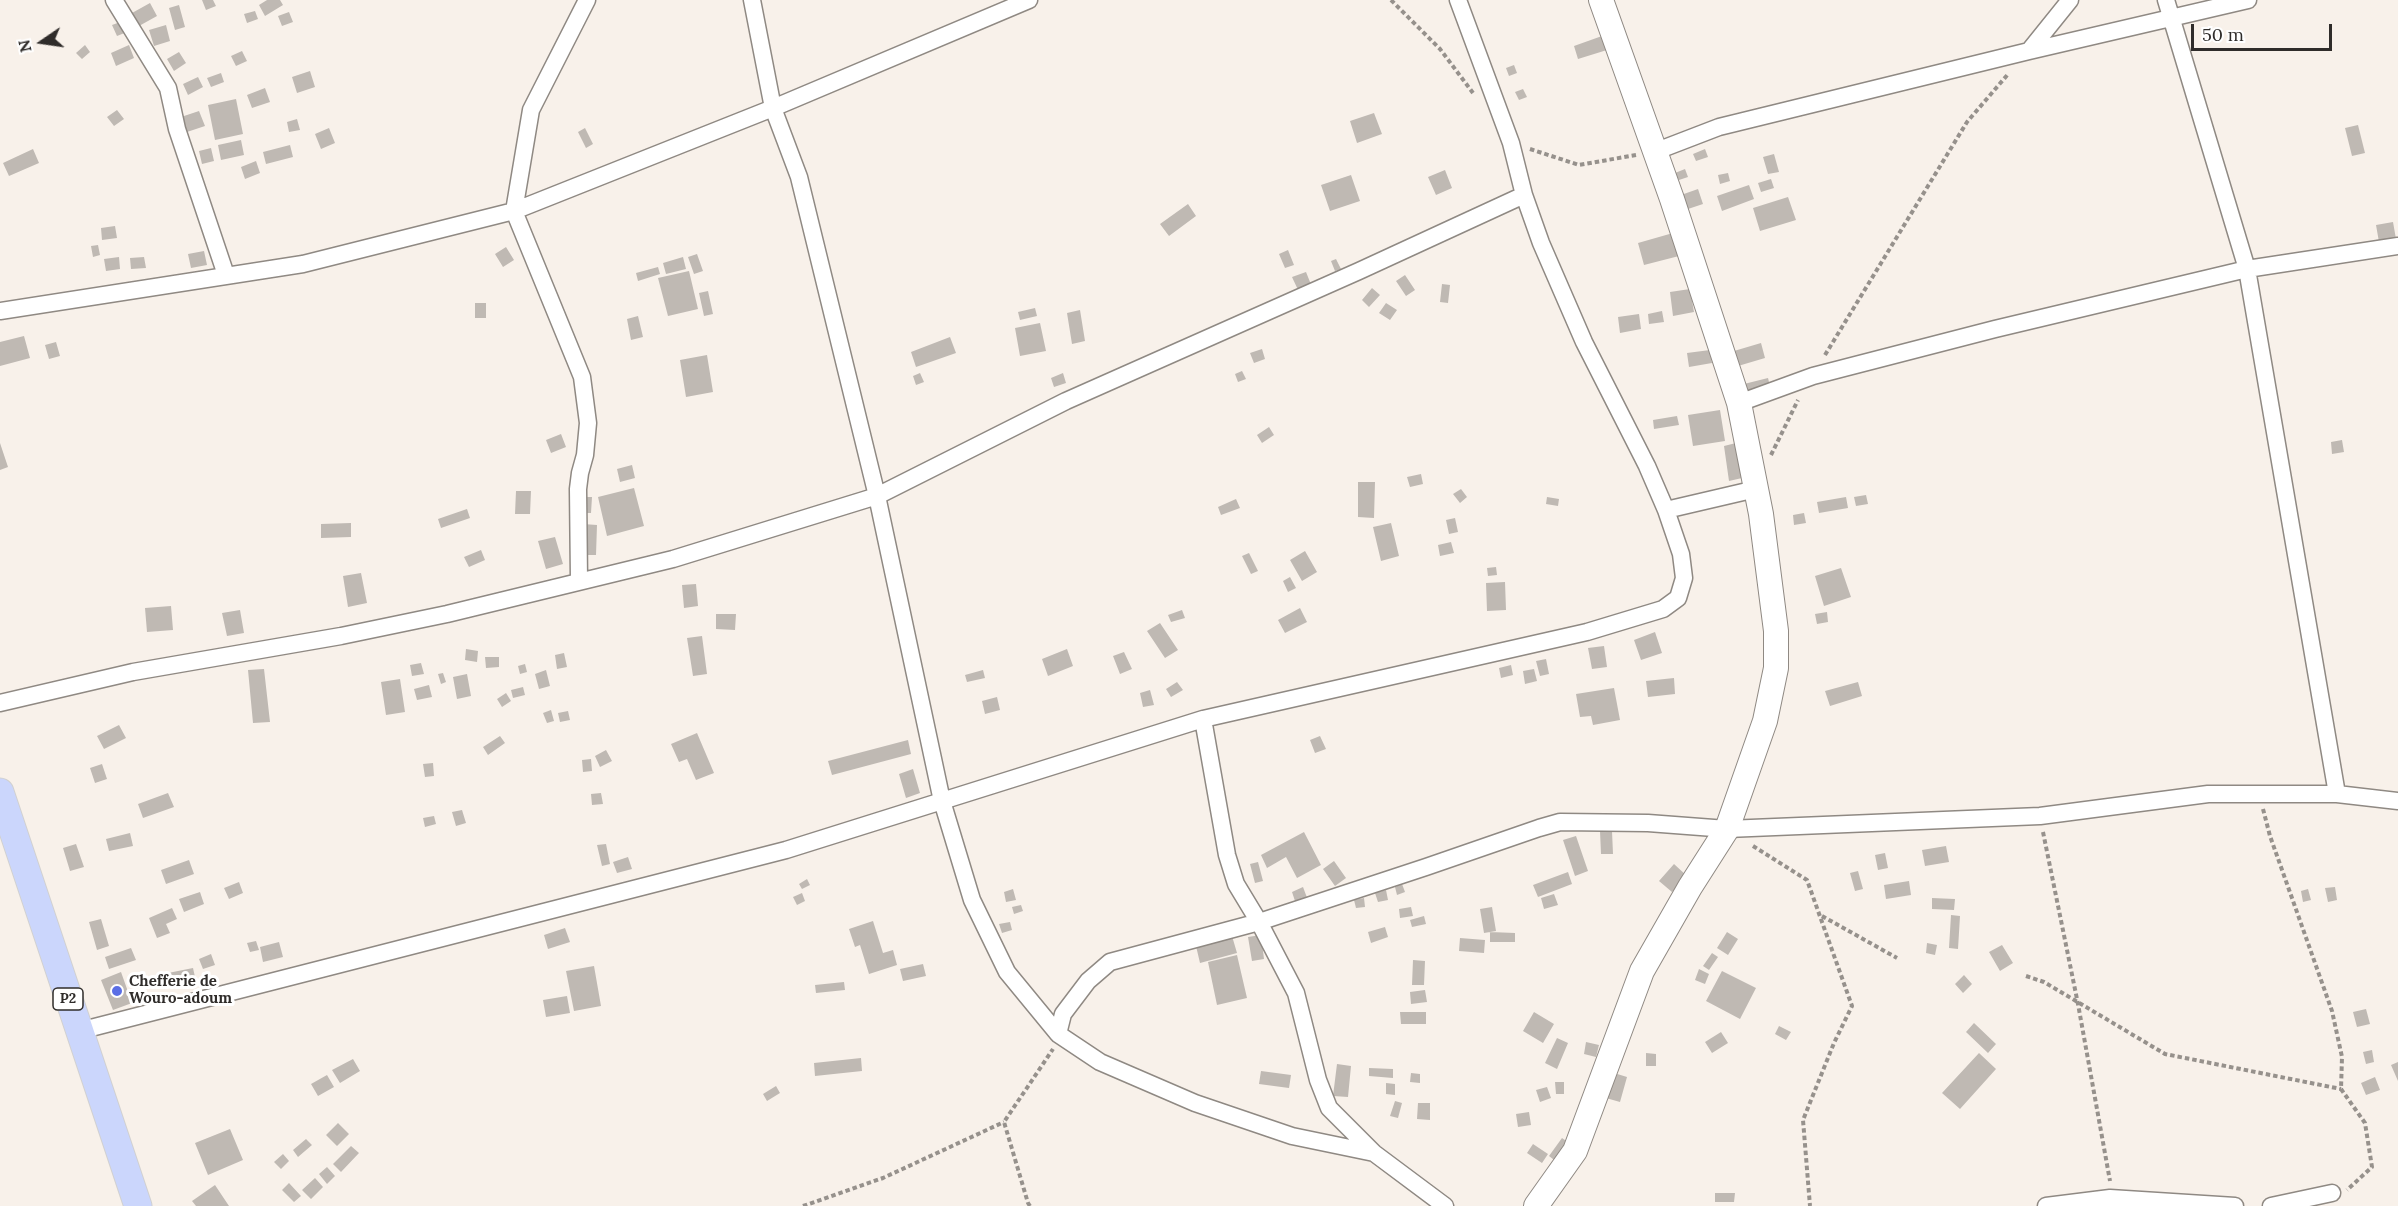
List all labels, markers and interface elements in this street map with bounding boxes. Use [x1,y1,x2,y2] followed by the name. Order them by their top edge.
[12,12,72,72] north arrow
[2194,12,2335,50] scale bar
[2202,23,2244,46] text: 50 m
[13,38,36,54] text: N
[129,973,232,1008] place label: Chefferie de Wouro-adoum
[110,984,124,998] marker: Chefferie de Wouro-adoum
[53,988,83,1010] road number: P2

